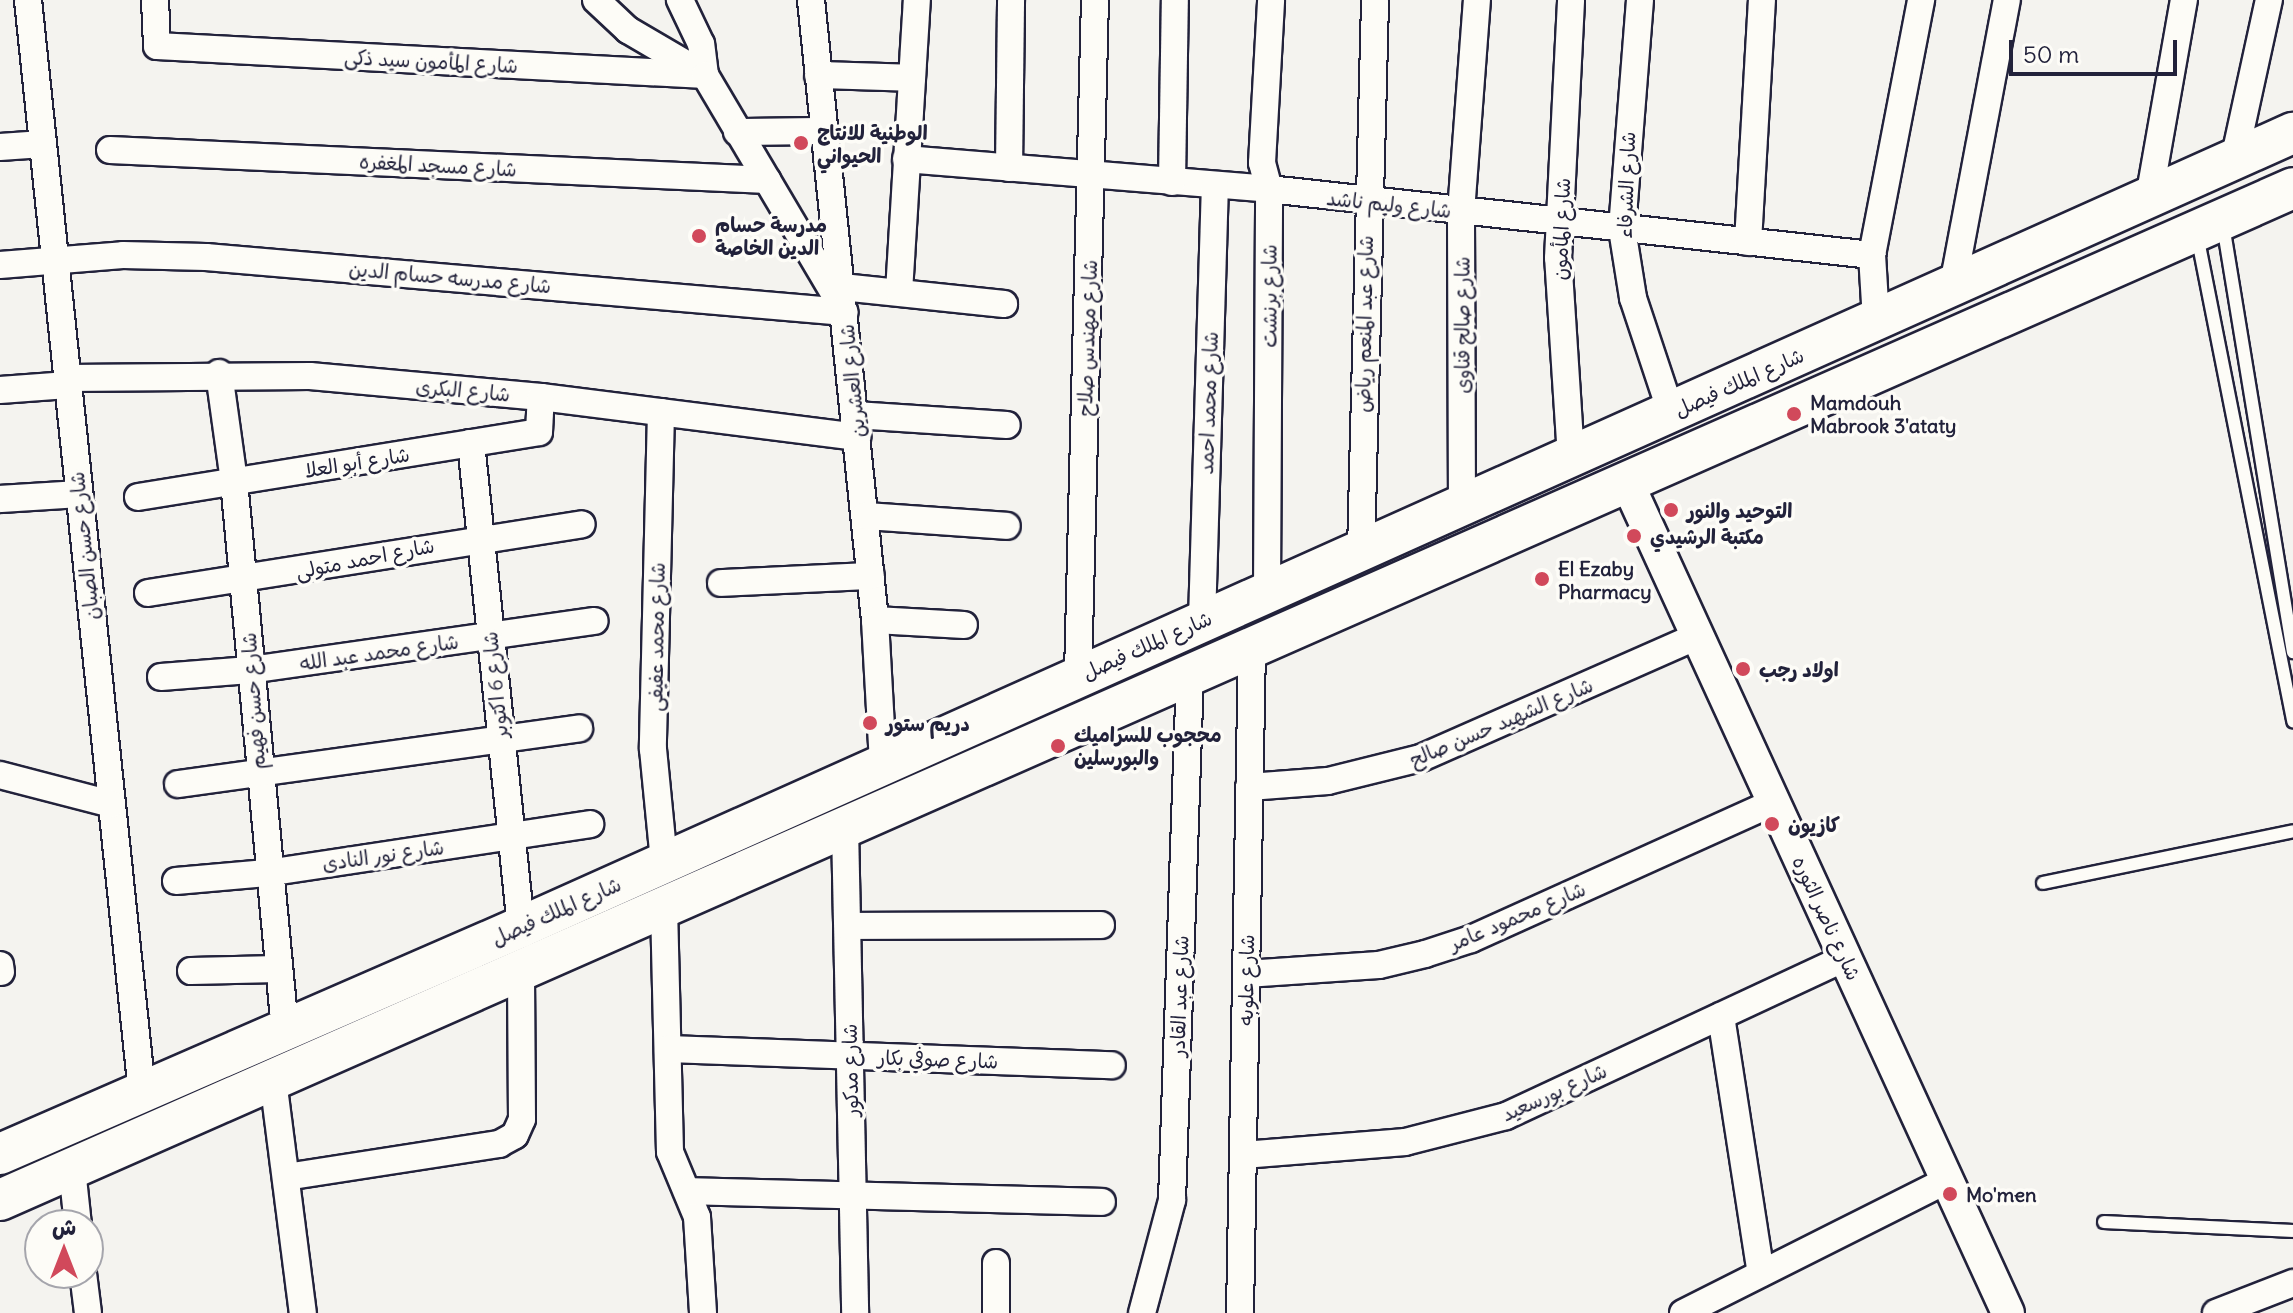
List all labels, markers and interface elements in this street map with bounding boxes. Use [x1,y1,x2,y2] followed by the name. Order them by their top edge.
[2013,24,2181,74] scale bar
[2023,39,2079,69] text: 50 m
[344,44,518,78] street label: شارع المأمون سيد ذكى
[817,120,928,167] place label: الوطنية للانتاج الحيواني
[1612,131,1640,239] street label: شارع الشرفاء
[792,134,810,152] marker: الوطنية للانتاج الحيواني
[359,149,517,181] street label: شارع مسجد المغفره
[1547,177,1575,281] street label: شارع المأمون
[1325,186,1453,222] street label: شارع وليم ناشد
[715,212,827,259] place label: مدرسة حسام الدين الخاصة
[690,227,708,245] marker: مدرسة حسام الدين الخاصة
[1350,235,1378,413] street label: شارع عبد المنعم رياض
[1257,244,1281,348] street label: شارع برنشت
[348,256,552,298] street label: شارع مدرسه حسام الدين
[1450,256,1474,394] street label: شارع صالح قناوى
[1072,259,1102,417] street label: شارع مهندس صلاح
[834,323,870,439] street label: شارع العشرين
[1194,331,1222,475] street label: شارع محمد احمد
[1670,343,1808,421] street label: شارع الملك فيصل
[415,374,511,406] street label: شارع البكرى
[1810,390,1956,437] place label: Mamdouh Mabrook 3'ataty
[1785,405,1803,423] marker: Mamdouh Mabrook 3'ataty
[303,442,411,482] street label: شارع أبو العلا
[64,471,104,621] street label: شارع حسن الصبان
[1687,498,1792,522] place label: التوحيد والنور
[1662,501,1680,519] marker: التوحيد والنور
[1650,524,1764,548] place label: مكتبة الرشيدي
[1625,527,1643,545] marker: مكتبة الرشيدي
[294,533,436,583] street label: شارع احمد متولى
[1558,556,1652,603] place label: El Ezaby Pharmacy
[643,562,669,712] street label: شارع محمد عفيفى
[1533,570,1551,588] marker: El Ezaby Pharmacy
[1078,606,1216,684] street label: شارع الملك فيصل
[298,629,460,675] street label: شارع محمد عبد الله
[477,631,513,739] street label: شارع 6 اكتوبر
[236,632,270,770] street label: شارع حسن فهيم
[1759,657,1839,681] place label: اولاد رجب
[1734,660,1752,678] marker: اولاد رجب
[1406,672,1596,772] street label: شارع الشهيد حسن صالح
[886,711,970,735] place label: دريم ستور
[861,714,879,732] marker: دريم ستور
[1074,722,1222,769] place label: محجوب للسراميك والبورسلين
[1049,737,1067,755] marker: محجوب للسراميك والبورسلين
[1788,812,1840,836] place label: كازيون
[1763,815,1781,833] marker: كازيون
[321,835,445,875] street label: شارع نور النادى
[1788,852,1866,984] street label: شارع ناصر الثوره
[487,872,625,950] street label: شارع الملك فيصل
[1445,876,1589,956] street label: شارع محمود عامر
[1233,934,1259,1026] street label: شارع علوبه
[1165,935,1193,1057] street label: شارع عبد القادر
[837,1023,863,1117] street label: شارع مدكور
[877,1045,999,1073] street label: شارع صوفي بكار
[1498,1058,1610,1126] street label: شارع بورسعيد
[1966,1182,2037,1206] place label: Mo'men
[1941,1185,1959,1203] marker: Mo'men
[24,1209,104,1289] north arrow
[52,1213,76,1241] text: ش

